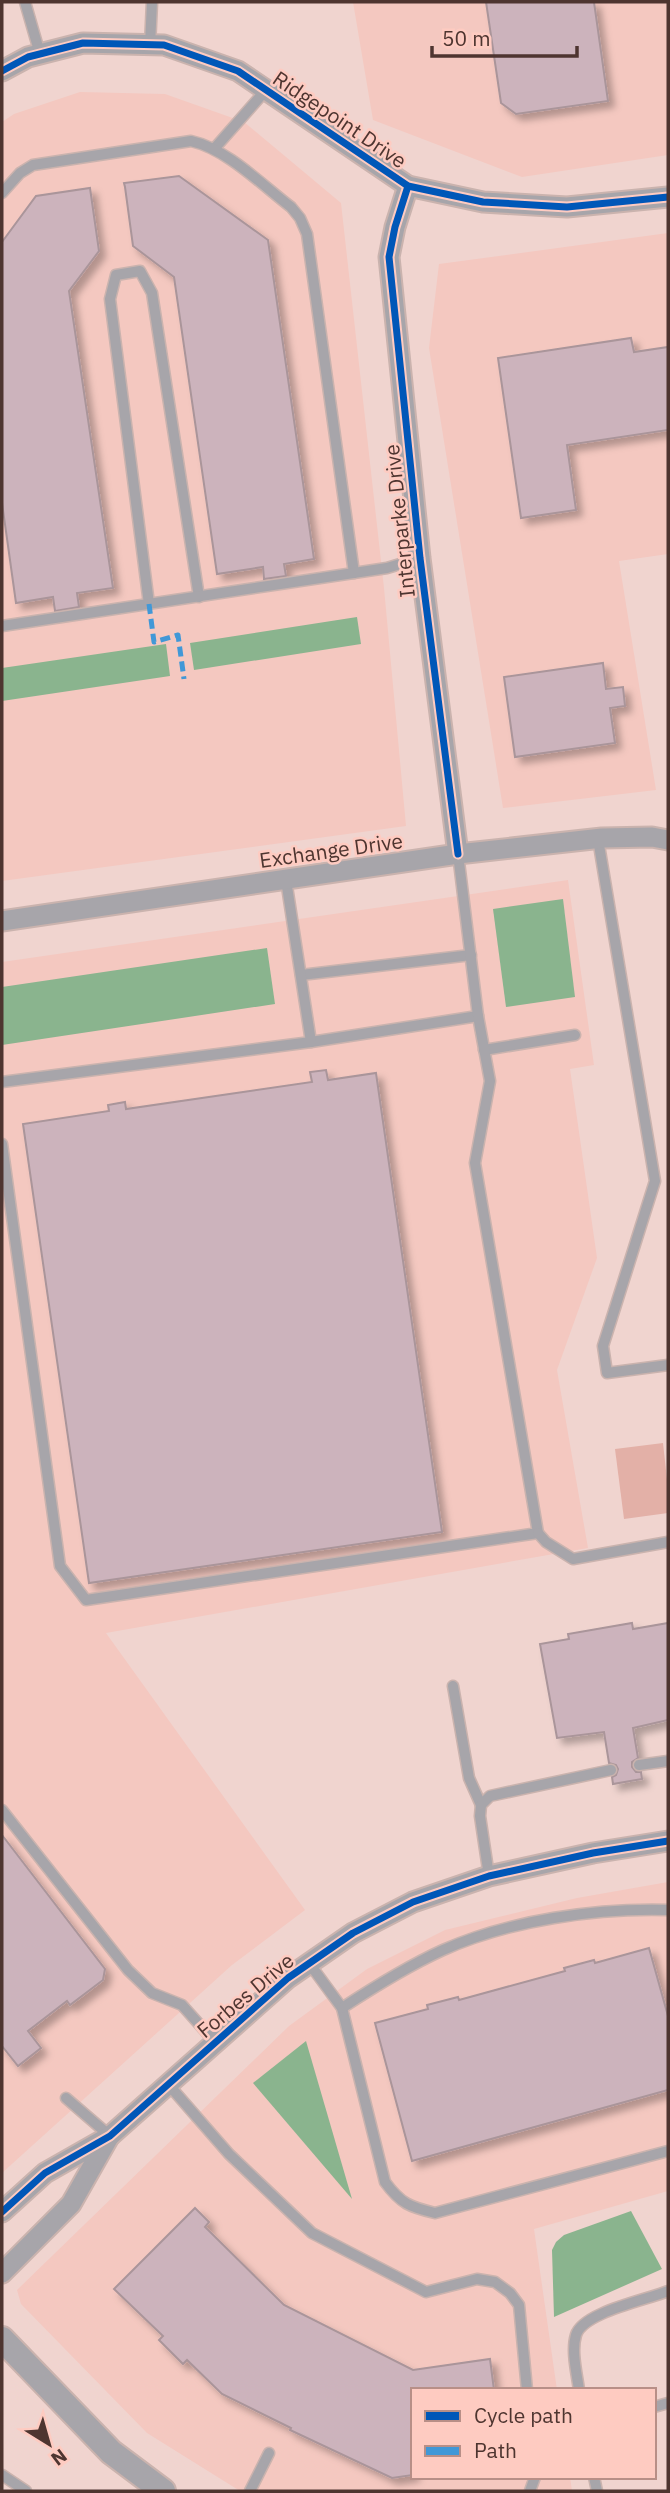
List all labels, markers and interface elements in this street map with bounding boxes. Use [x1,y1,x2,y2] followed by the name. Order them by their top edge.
[432,14,577,58] scale bar
[442,24,491,52] text: 50 m
[268,64,412,174] street label: Ridgepoint Drive
[377,443,421,599] street label: Interparke Drive
[258,826,404,874] street label: Exchange Drive
[191,1946,299,2044] street label: Forbes Drive
[411,2388,656,2479] legend
[474,2401,573,2429] text: Cycle path
[14,2409,84,2479] north arrow
[474,2436,517,2464] text: Path
[47,2444,72,2471] text: N

